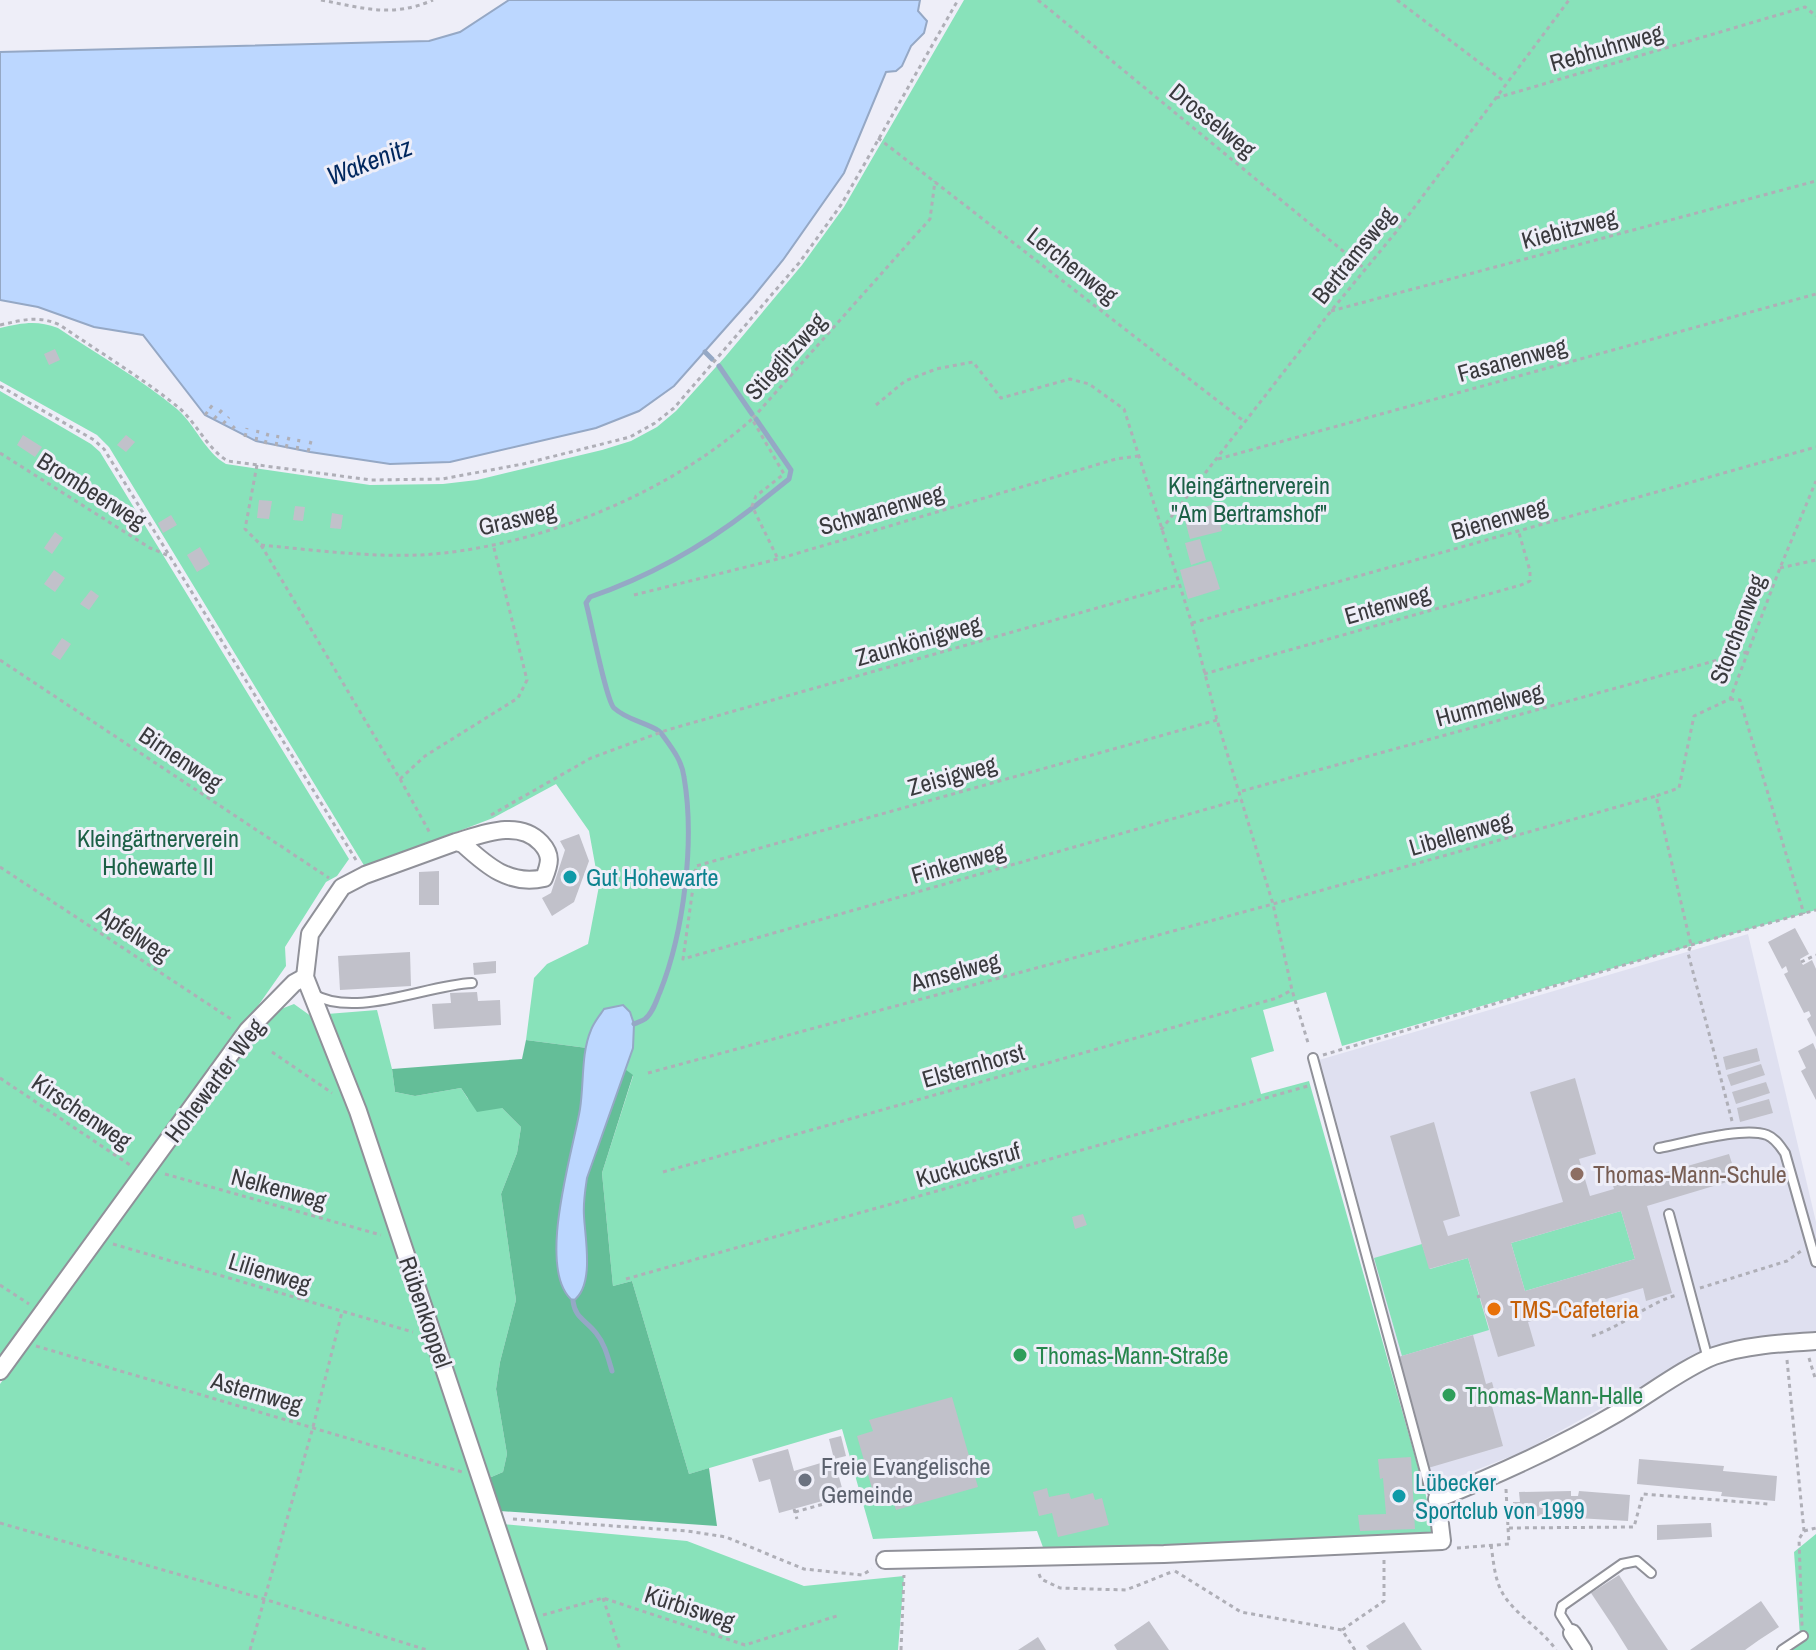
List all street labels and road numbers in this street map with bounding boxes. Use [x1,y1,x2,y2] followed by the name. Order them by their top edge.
[1546,16,1666,78] street label: Rebhuhnweg
[1163,75,1263,165] street label: Drosselweg
[1304,200,1402,310] street label: Bertramsweg
[1518,200,1620,256] street label: Kiebitzweg
[1021,219,1125,311] street label: Lerchenweg
[737,305,833,407] street label: Stieglitzweg
[1454,329,1570,389] street label: Fasanenweg
[32,444,152,536] street label: Brombeerweg
[815,476,947,542] street label: Schwanenweg
[1447,489,1551,547] street label: Bienenweg
[475,494,559,542] street label: Grasweg
[1701,570,1773,688] street label: Storchenweg
[1341,577,1434,631] street label: Entenweg
[852,607,985,673] street label: Zaunkönigweg
[1432,674,1546,734] street label: Hummelweg
[133,718,229,798] street label: Birnenweg
[904,747,1000,803] street label: Zeisigweg
[1405,803,1515,863] street label: Libellenweg
[907,833,1009,891] street label: Finkenweg
[91,897,177,968] street label: Apfelweg
[906,944,1003,998] street label: Amselweg
[157,1012,271,1148] street label: Hohewarter Weg
[918,1035,1028,1095] street label: Elsternhorst
[26,1066,138,1156] street label: Kirschenweg
[912,1134,1024,1194] street label: Kuckucksruf
[228,1160,330,1216] street label: Nelkenweg
[225,1244,315,1300] street label: Lilienweg
[392,1252,460,1372] street label: Rübenkoppel
[207,1364,306,1420] street label: Asternweg
[641,1577,739,1637] street label: Kürbisweg

